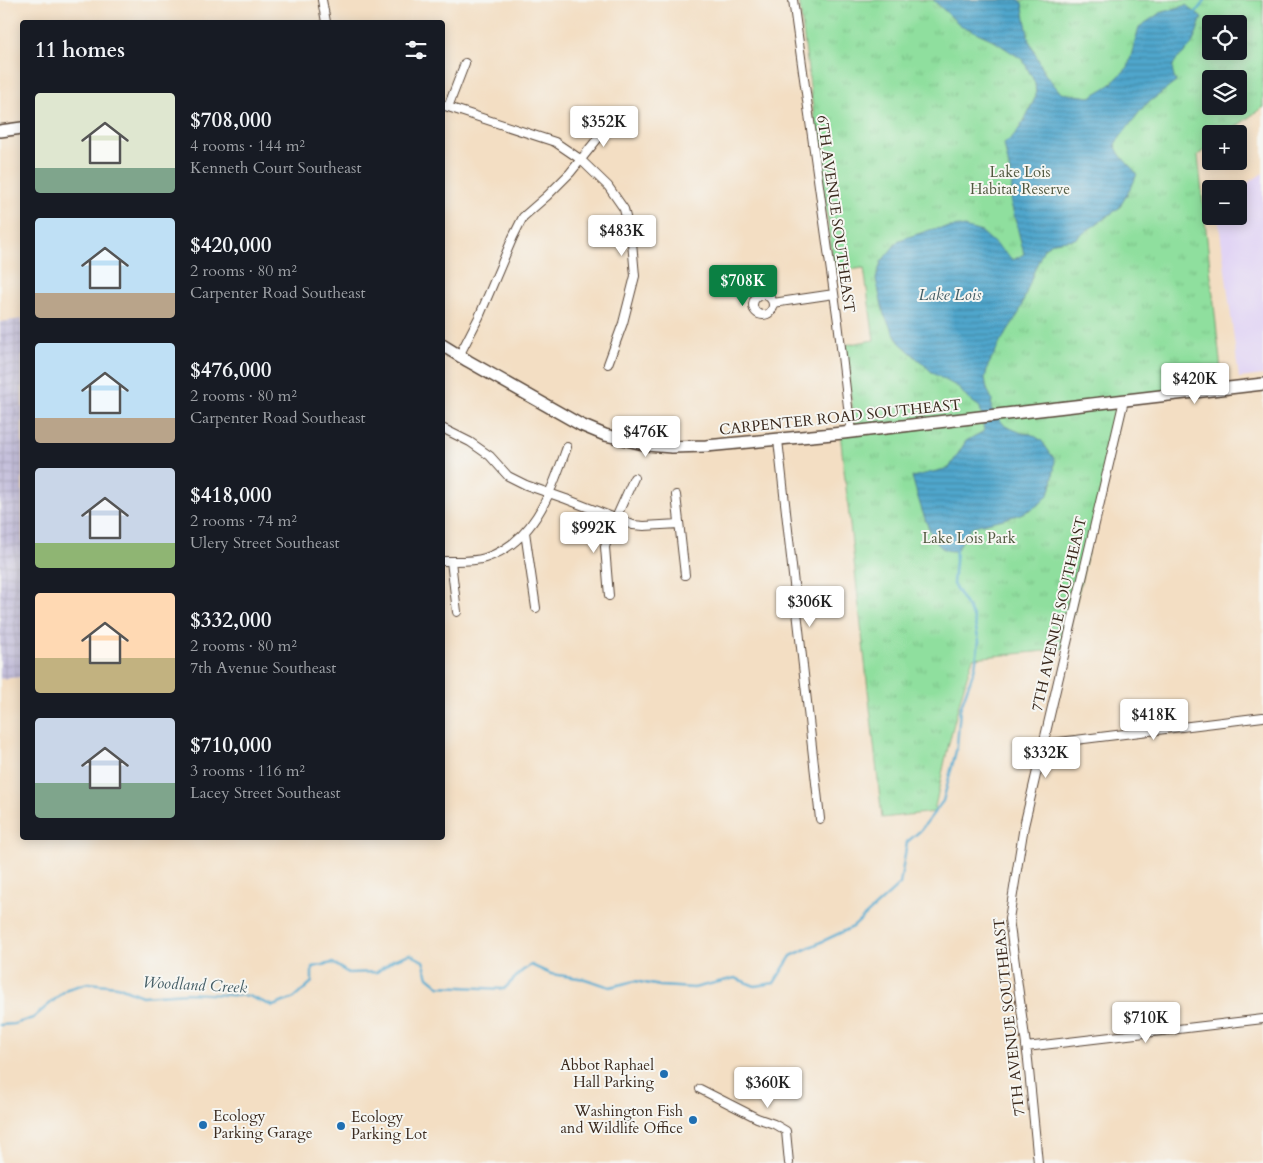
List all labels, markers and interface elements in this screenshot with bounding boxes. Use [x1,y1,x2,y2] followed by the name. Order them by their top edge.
[1202,15,1247,225] map controls
[1202,15,1247,60] button: locate
[35,36,125,65] text: 11 homes
[402,36,430,64] icon: filters
[1202,70,1247,115] button: layers
[190,106,271,135] text: $708,000
[569,106,639,148] pin: $352K
[581,111,627,133] text: $352K
[75,113,135,173] icon: home
[812,114,860,314] street label: 6TH AVENUE SOUTHEAST
[1202,125,1247,170] button: +
[190,135,305,157] text: 4 rooms · 144 m²
[190,157,361,179] text: Kenneth Court Southeast
[970,162,1070,199] park label: Lake Lois Habitat Reserve
[1202,180,1247,225] button: −
[587,214,657,257] pin: $483K
[599,220,645,242] text: $483K
[190,231,271,260] text: $420,000
[75,238,135,298] icon: home
[190,260,297,282] text: 2 rooms · 80 m²
[708,264,778,307] pin: $708K
[720,270,766,292] text: $708K
[190,282,366,304] text: Carpenter Road Southeast
[918,284,982,306] water label: Lake Lois
[190,356,271,385] text: $476,000
[1160,362,1230,405] pin: $420K
[75,363,135,423] icon: home
[1172,368,1218,390] text: $420K
[190,385,297,407] text: 2 rooms · 80 m²
[718,394,962,440] street label: CARPENTER ROAD SOUTHEAST
[190,407,366,429] text: Carpenter Road Southeast
[611,416,681,458] pin: $476K
[623,421,669,443] text: $476K
[190,481,271,510] text: $418,000
[75,488,135,548] icon: home
[190,510,297,532] text: 2 rooms · 74 m²
[559,512,629,554] pin: $992K
[1027,515,1091,713] street label: 7TH AVENUE SOUTHEAST
[571,517,617,539] text: $992K
[922,528,1016,548] park label: Lake Lois Park
[190,532,340,554] text: Ulery Street Southeast
[775,586,845,628] pin: $306K
[787,591,833,613] text: $306K
[190,606,271,635] text: $332,000
[75,613,135,673] icon: home
[190,635,297,657] text: 2 rooms · 80 m²
[190,657,336,679] text: 7th Avenue Southeast
[1119,698,1189,741] pin: $418K
[1131,704,1177,726] text: $418K
[190,731,271,760] text: $710,000
[1011,736,1081,779] pin: $332K
[75,738,135,798] icon: home
[1023,742,1069,764] text: $332K
[190,760,305,782] text: 3 rooms · 116 m²
[190,782,341,804] text: Lacey Street Southeast
[989,917,1029,1117] street label: 7TH AVENUE SOUTHEAST
[142,971,248,999] water label: Woodland Creek
[1111,1002,1181,1044] pin: $710K
[1123,1007,1169,1029] text: $710K
[560,1055,655,1092] place label: Abbot Raphael Hall Parking
[733,1066,803,1109] pin: $360K
[658,1068,670,1080] marker: Abbot Raphael Hall Parking
[745,1072,791,1094] text: $360K
[560,1101,684,1138] place label: Washington Fish and Wildlife Office
[213,1106,313,1143] place label: Ecology Parking Garage
[351,1107,427,1144] place label: Ecology Parking Lot
[687,1114,699,1126] marker: Washington Fish and Wildlife Office
[197,1119,209,1131] marker: Ecology Parking Garage
[335,1120,347,1132] marker: Ecology Parking Lot

